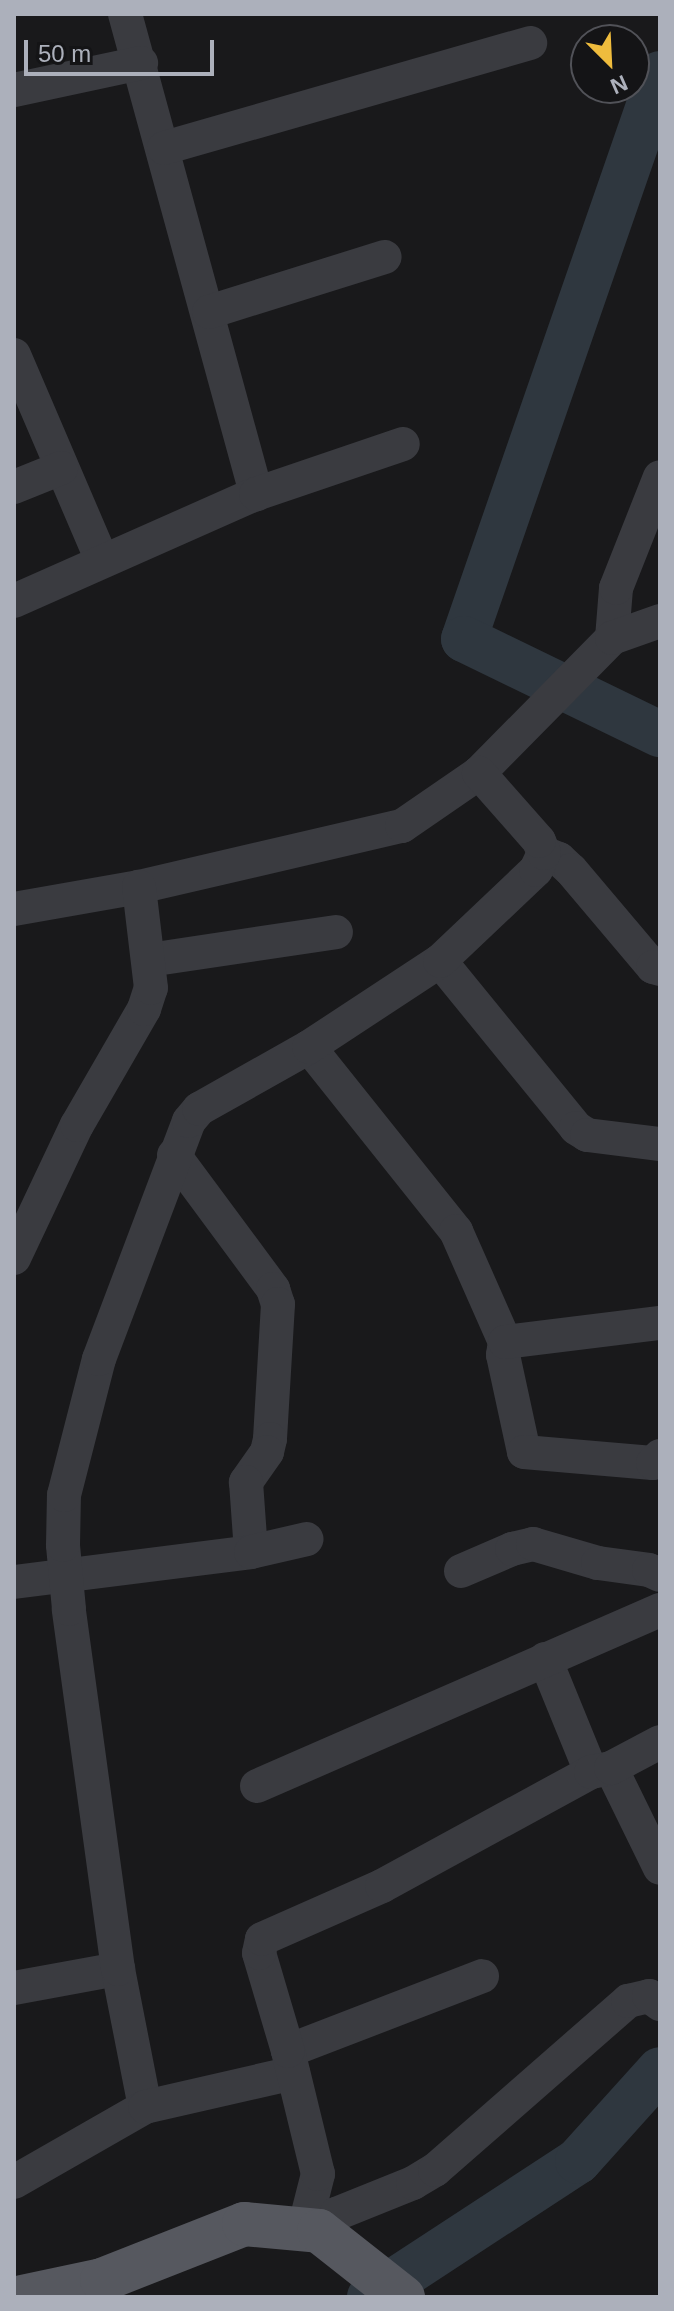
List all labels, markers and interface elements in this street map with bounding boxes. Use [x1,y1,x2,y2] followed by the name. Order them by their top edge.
[28,24,218,74] scale bar
[570,24,650,104] north arrow
[38,40,91,67] text: 50 m
[607,70,632,99] text: N

